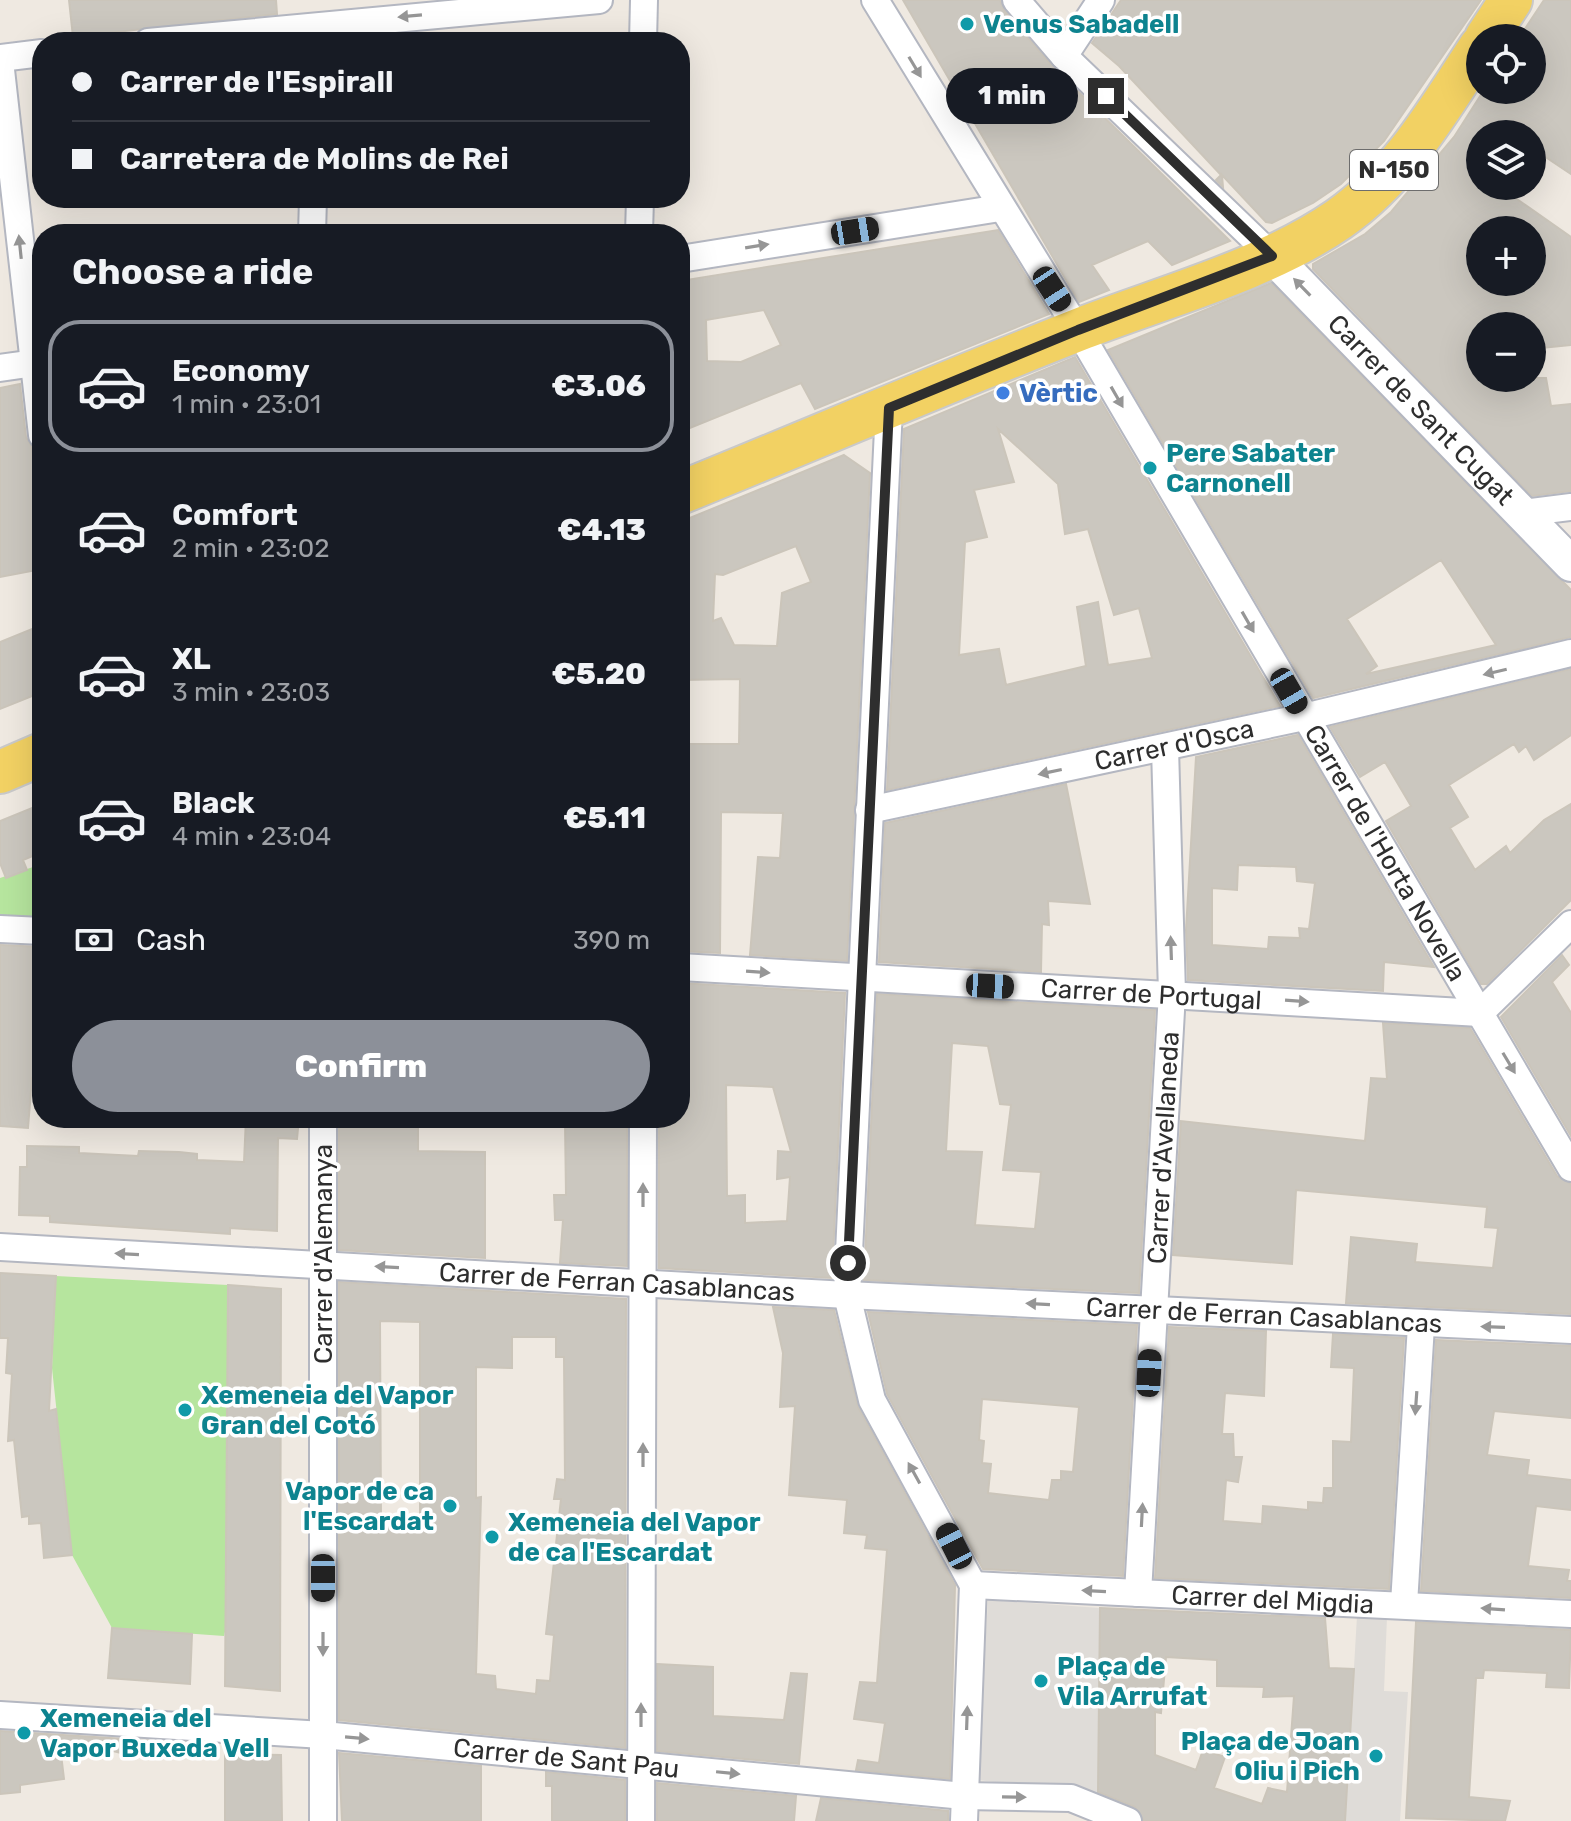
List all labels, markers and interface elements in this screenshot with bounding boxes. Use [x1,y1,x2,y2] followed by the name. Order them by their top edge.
[983,9,1179,40] place label: Venus Sabadell
[397,10,422,23] one-way arrow
[958,15,976,33] marker: Venus Sabadell
[1466,24,1546,392] map controls
[1466,24,1546,104] button: locate
[908,56,922,78] one-way arrow
[120,64,394,100] text: Carrer de l'Espirall
[946,68,1078,124] callout: 1 min
[1088,78,1124,114] route end
[978,80,1046,111] text: 1 min
[1466,120,1546,200] button: layers
[120,141,509,177] text: Carretera de Molins de Rei
[1350,150,1438,190] road number: N-150
[829,215,881,247] car
[1466,216,1546,296] button: +
[13,234,26,259] one-way arrow
[745,239,770,252] one-way arrow
[72,250,313,293] text: Choose a ride
[1029,262,1075,316] car
[1293,278,1312,297] one-way arrow
[1321,308,1520,512] street label: Carrer de Sant Cugat
[1466,312,1546,392] button: −
[76,350,148,422] icon: car
[172,353,310,389] text: Economy
[551,368,646,404] text: €3.06
[1019,378,1098,409] place label: Vèrtic
[994,384,1012,402] marker: Vèrtic
[1110,386,1124,408] one-way arrow
[172,389,321,420] text: 1 min · 23:01
[1166,438,1335,499] place label: Pere Sabater Carnonell
[1141,459,1159,477] marker: Pere Sabater Carnonell
[76,494,148,566] icon: car
[172,497,298,533] text: Comfort
[557,512,646,548] text: €4.13
[172,533,329,564] text: 2 min · 23:02
[1241,611,1255,633] one-way arrow
[76,638,148,710] icon: car
[172,641,211,677] text: XL
[552,656,646,692] text: €5.20
[1267,664,1311,718] car
[1483,666,1508,678] one-way arrow
[172,677,330,708] text: 3 min · 23:03
[1092,713,1257,777] street label: Carrer d'Osca
[1298,719,1473,987] street label: Carrer de l'Horta Novella
[1038,766,1063,779] one-way arrow
[76,782,148,854] icon: car
[172,785,255,821] text: Black
[563,800,646,836] text: €5.11
[172,821,331,852] text: 4 min · 23:04
[72,918,116,962] icon: cash
[136,922,206,958] text: Cash
[573,925,650,956] text: 390 m
[1165,935,1177,960] one-way arrow
[746,966,771,979] one-way arrow
[965,973,1015,999] car
[1040,973,1263,1016] street label: Carrer de Portugal
[1285,995,1310,1008] one-way arrow
[72,1020,650,1112] button: Confirm
[1142,1030,1186,1265] street label: Carrer d'Avellaneda
[1502,1052,1516,1074] one-way arrow
[308,1144,339,1364] street label: Carrer d'Alemanya
[637,1182,649,1207] one-way arrow
[830,1245,866,1281] route start
[114,1247,139,1260] one-way arrow
[438,1257,796,1308] street label: Carrer de Ferran Casablancas
[374,1261,399,1274] one-way arrow
[1085,1292,1443,1340] street label: Carrer de Ferran Casablancas
[1025,1298,1050,1311] one-way arrow
[1480,1321,1505,1334] one-way arrow
[1136,1348,1162,1398] car
[201,1380,454,1441] place label: Xemeneia del Vapor Gran del Cotó
[1409,1391,1422,1416] one-way arrow
[176,1401,194,1419] marker: Xemeneia del Vapor Gran del Cotó
[637,1442,649,1467] one-way arrow
[907,1462,921,1484] one-way arrow
[285,1476,434,1537] place label: Vapor de ca l'Escardat
[441,1497,459,1515] marker: Vapor de ca l'Escardat
[1135,1502,1148,1527] one-way arrow
[508,1507,761,1568] place label: Xemeneia del Vapor de ca l'Escardat
[932,1519,976,1573] car
[483,1528,501,1546] marker: Xemeneia del Vapor de ca l'Escardat
[311,1554,335,1602] car
[1171,1580,1375,1620] street label: Carrer del Migdia
[1081,1585,1106,1598] one-way arrow
[1480,1602,1505,1615] one-way arrow
[317,1632,329,1657] one-way arrow
[1057,1651,1207,1712] place label: Plaça de Vila Arrufat
[1032,1672,1050,1690] marker: Plaça de Vila Arrufat
[635,1702,647,1727] one-way arrow
[40,1703,270,1764] place label: Xemeneia del Vapor Buxeda Vell
[961,1705,974,1730] one-way arrow
[15,1724,33,1742] marker: Xemeneia del Vapor Buxeda Vell
[1181,1726,1360,1787] place label: Plaça de Joan Oliu i Pich
[345,1732,370,1745] one-way arrow
[452,1732,681,1785] street label: Carrer de Sant Pau
[1367,1747,1385,1765] marker: Plaça de Joan Oliu i Pich
[716,1766,741,1779] one-way arrow
[1002,1791,1027,1803] one-way arrow

